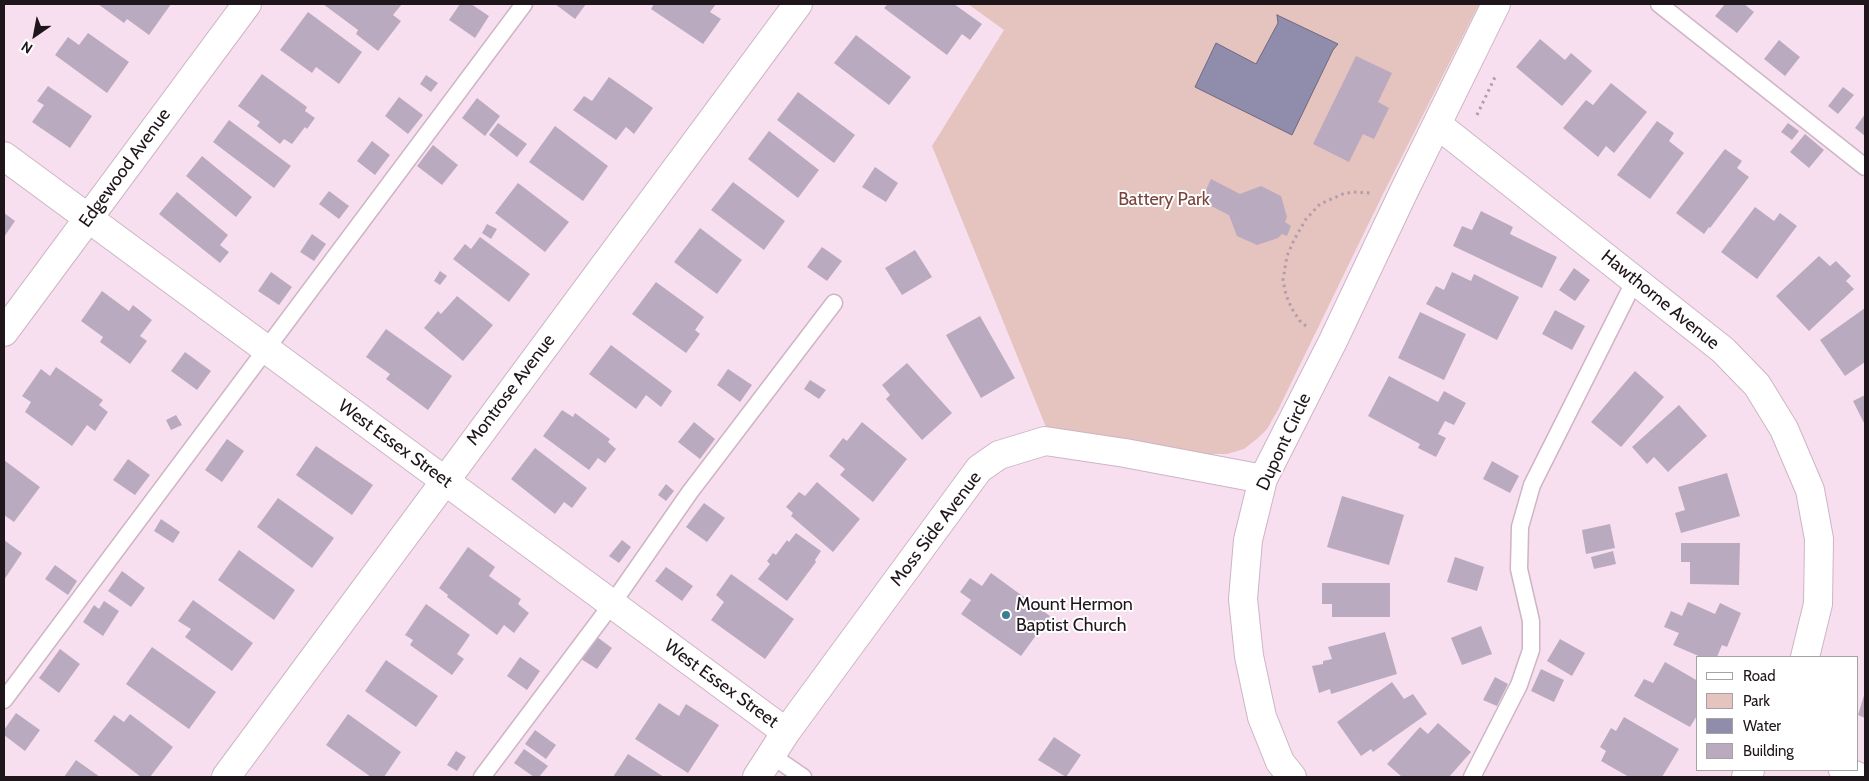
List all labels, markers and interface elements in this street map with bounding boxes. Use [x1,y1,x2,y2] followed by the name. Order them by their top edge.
[10,10,60,60] north arrow
[18,37,36,58] text: N
[75,104,175,232] street label: Edgewood Avenue
[1118,189,1210,211] park label: Battery Park
[1597,246,1723,354] street label: Hawthorne Avenue
[462,330,560,450] street label: Montrose Avenue
[1252,390,1316,494] street label: Dupont Circle
[334,395,456,493] street label: West Essex Street
[886,467,986,591] street label: Moss Side Avenue
[1016,594,1133,636] place label: Mount Hermon Baptist Church
[1000,609,1012,621] marker: Mount Hermon Baptist Church
[660,635,782,733] street label: West Essex Street
[1696,656,1859,771] legend
[1743,667,1776,685] text: Road
[1743,692,1770,710] text: Park
[1743,717,1781,735] text: Water
[1743,742,1794,760] text: Building

